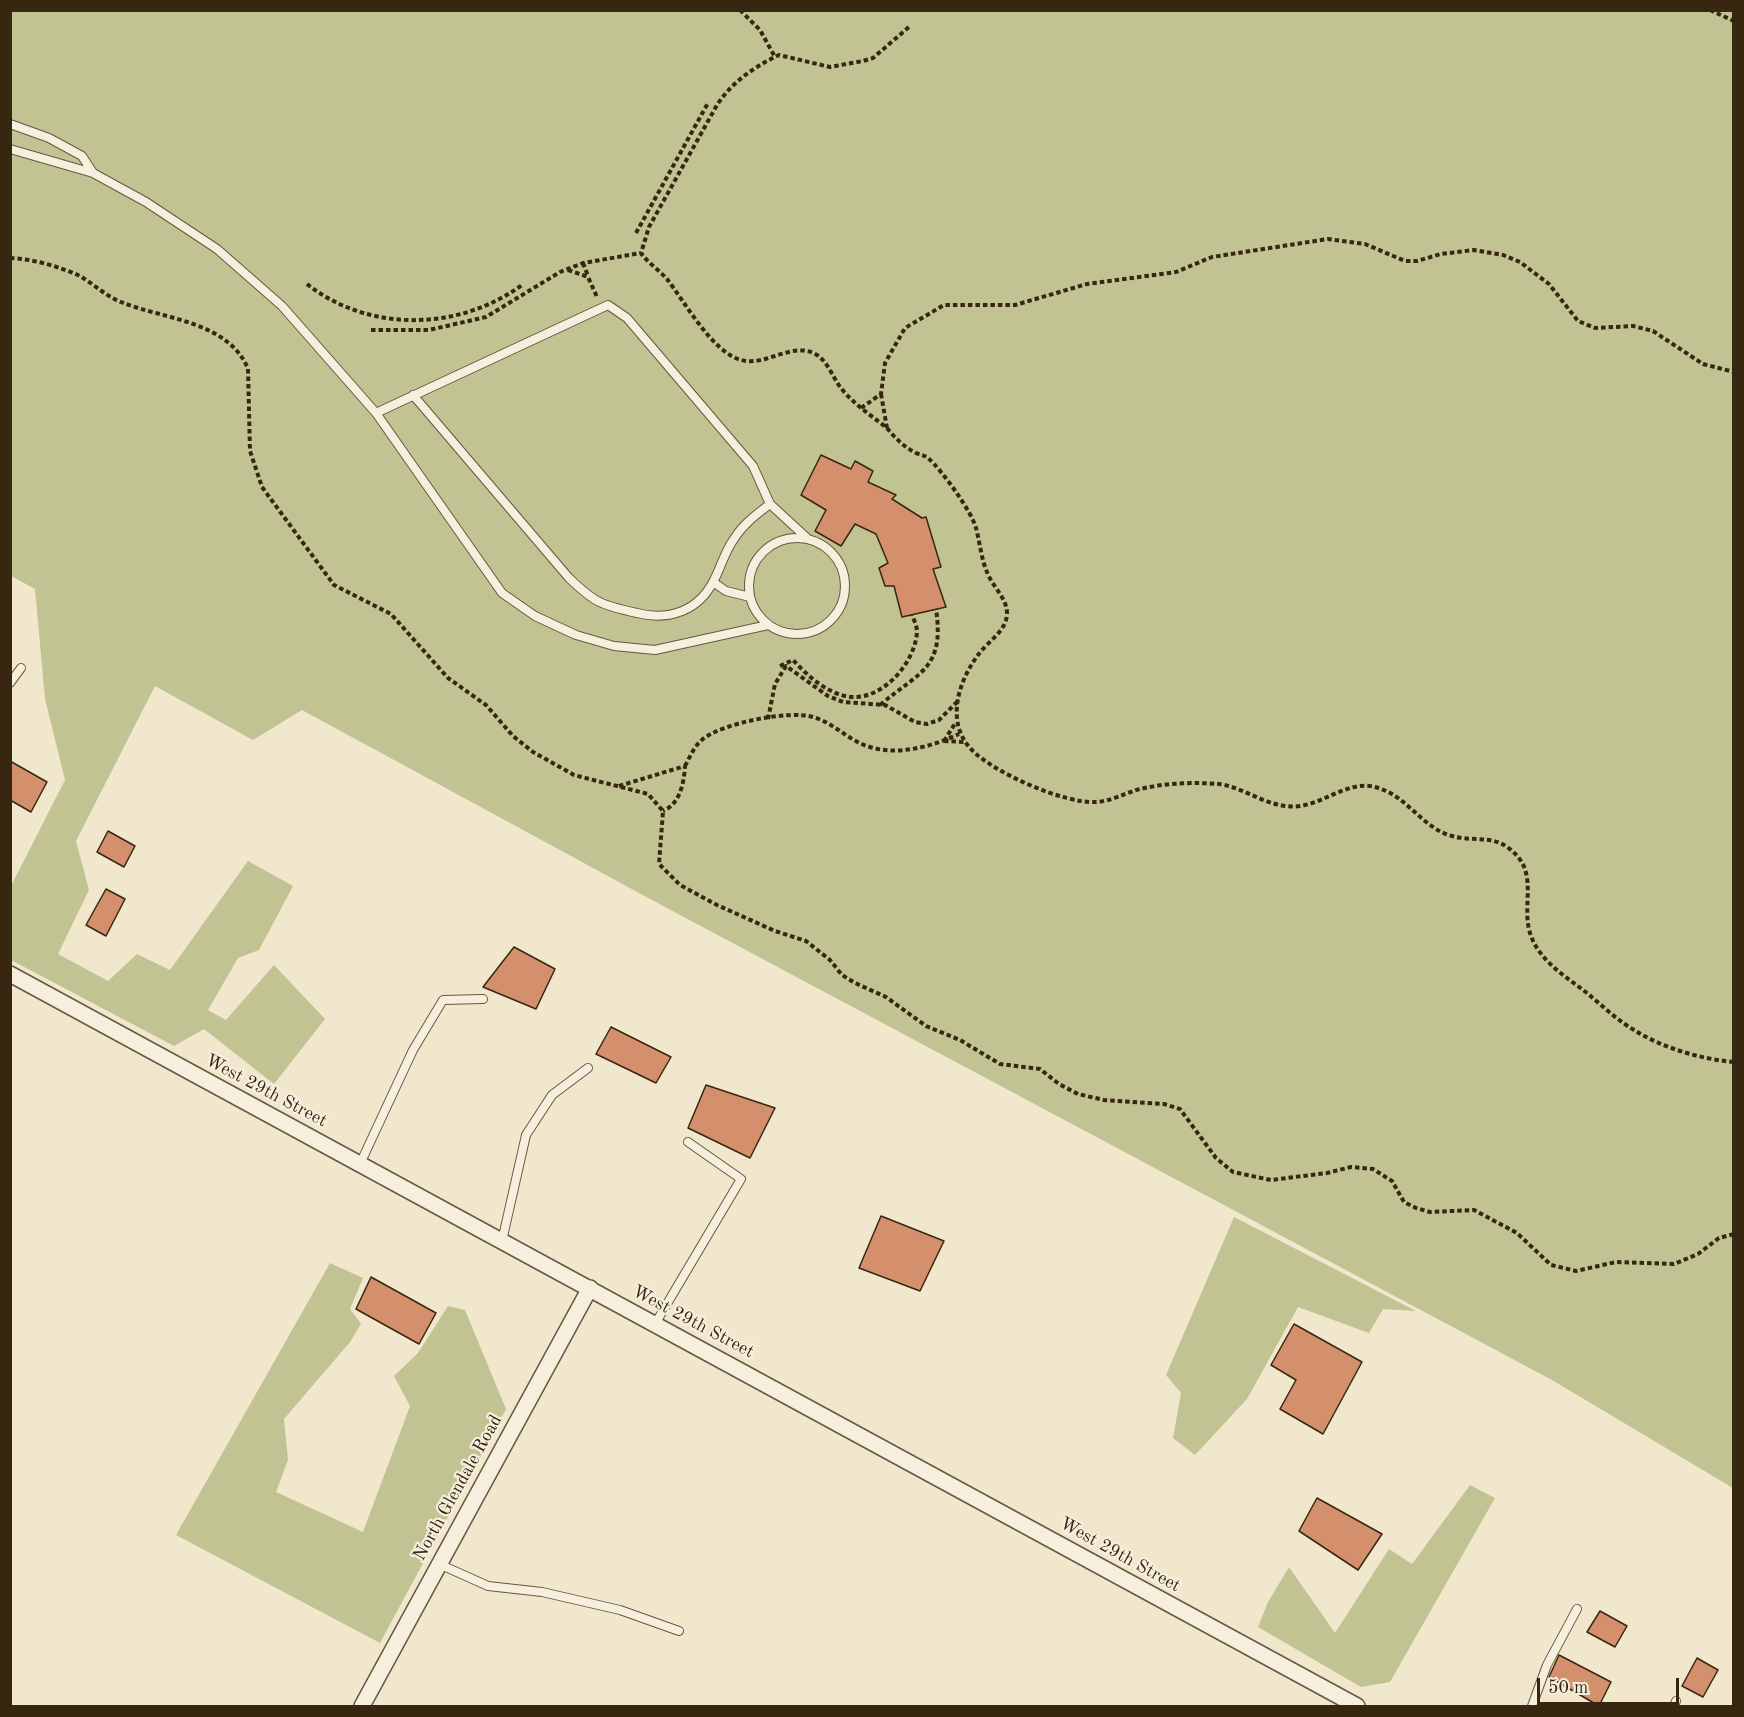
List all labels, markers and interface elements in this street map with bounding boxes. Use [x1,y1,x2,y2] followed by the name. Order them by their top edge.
[201,1050,331,1132] street label: West 29th Street
[628,1281,758,1363] street label: West 29th Street
[409,1411,507,1565] street label: North Glendale Road
[1056,1513,1184,1597] street label: West 29th Street
[1540,1666,1682,1704] scale bar
[1548,1679,1588,1697] text: 50 m

